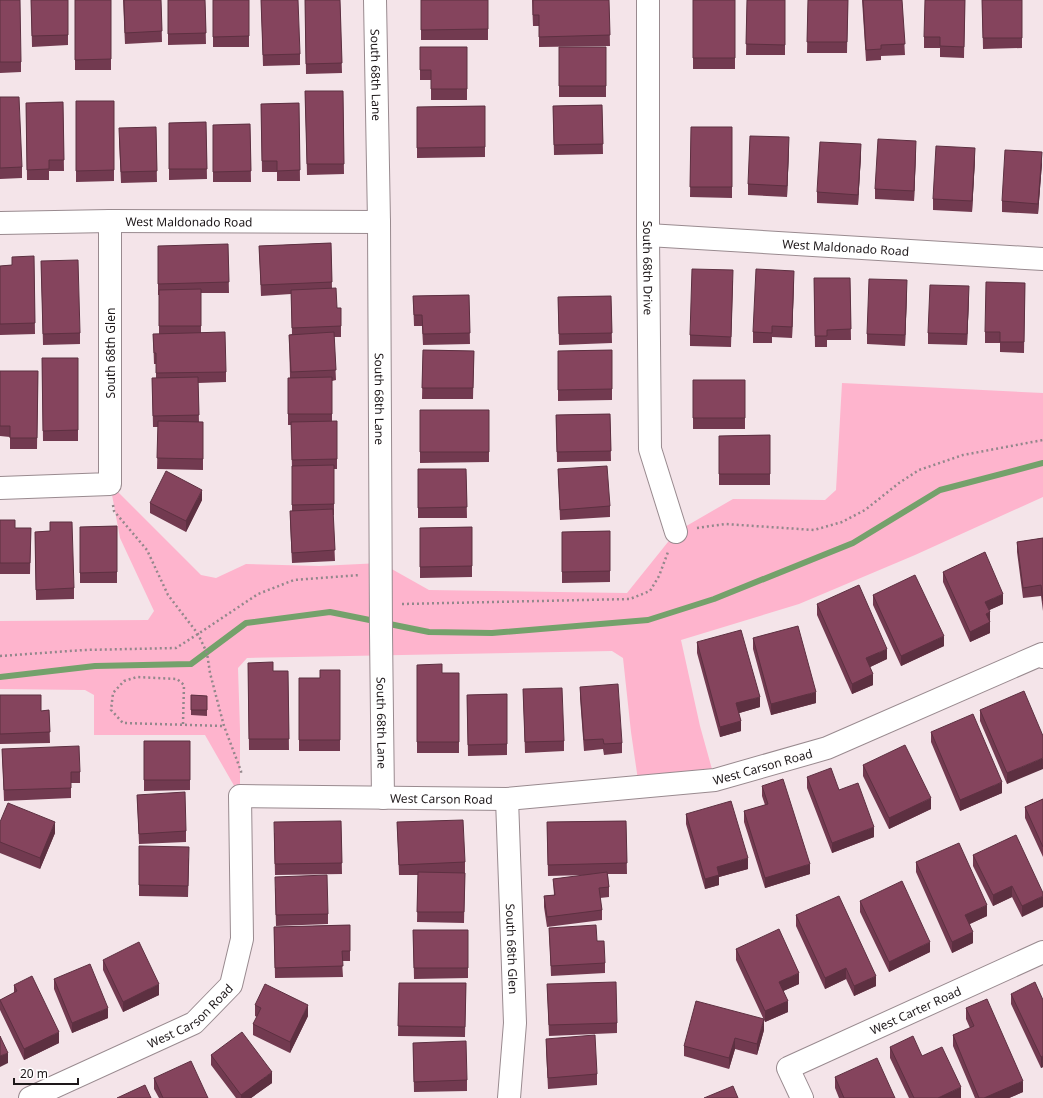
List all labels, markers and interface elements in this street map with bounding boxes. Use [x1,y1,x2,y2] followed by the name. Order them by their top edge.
[367,29,386,121] street label: South 68th Lane
[125,213,253,230] street label: West Maldonado Road
[639,221,657,316] street label: South 68th Drive
[782,235,910,259] street label: West Maldonado Road
[102,308,119,398] street label: South 68th Glen
[371,353,389,445] street label: South 68th Lane
[373,677,391,769] street label: South 68th Lane
[711,744,814,789] street label: West Carson Road
[390,789,493,807] street label: West Carson Road
[502,903,522,995] street label: South 68th Glen
[144,980,236,1052] street label: West Carson Road
[867,982,964,1038] street label: West Carter Road
[14,1060,78,1086] scale bar
[20,1065,48,1082] text: 20 m

